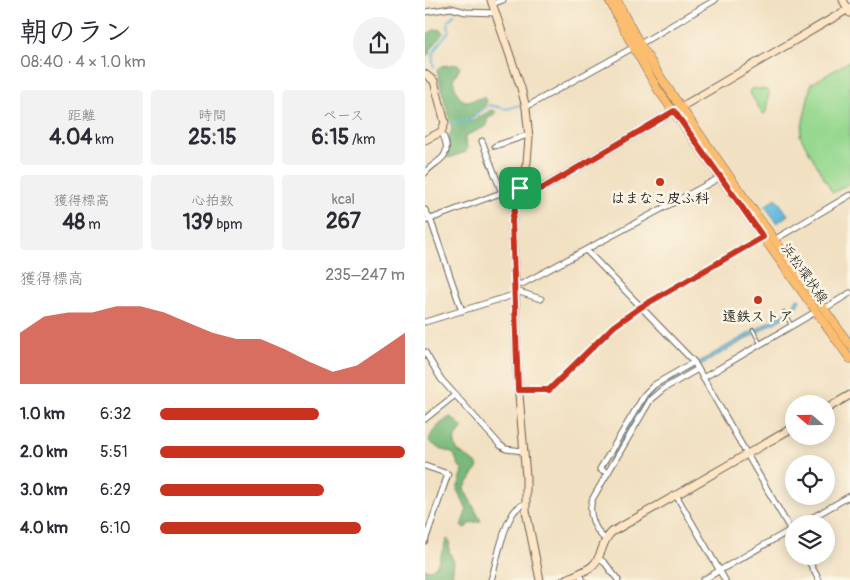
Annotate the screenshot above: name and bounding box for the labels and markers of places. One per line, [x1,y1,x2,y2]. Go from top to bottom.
pin [499,167,541,209]
marker: はまなこ皮ふ科 [654,176,666,188]
place label: はまなこ皮ふ科 [611,190,710,207]
marker: 遠鉄ストア [752,294,764,306]
place label: 遠鉄ストア [722,308,794,325]

